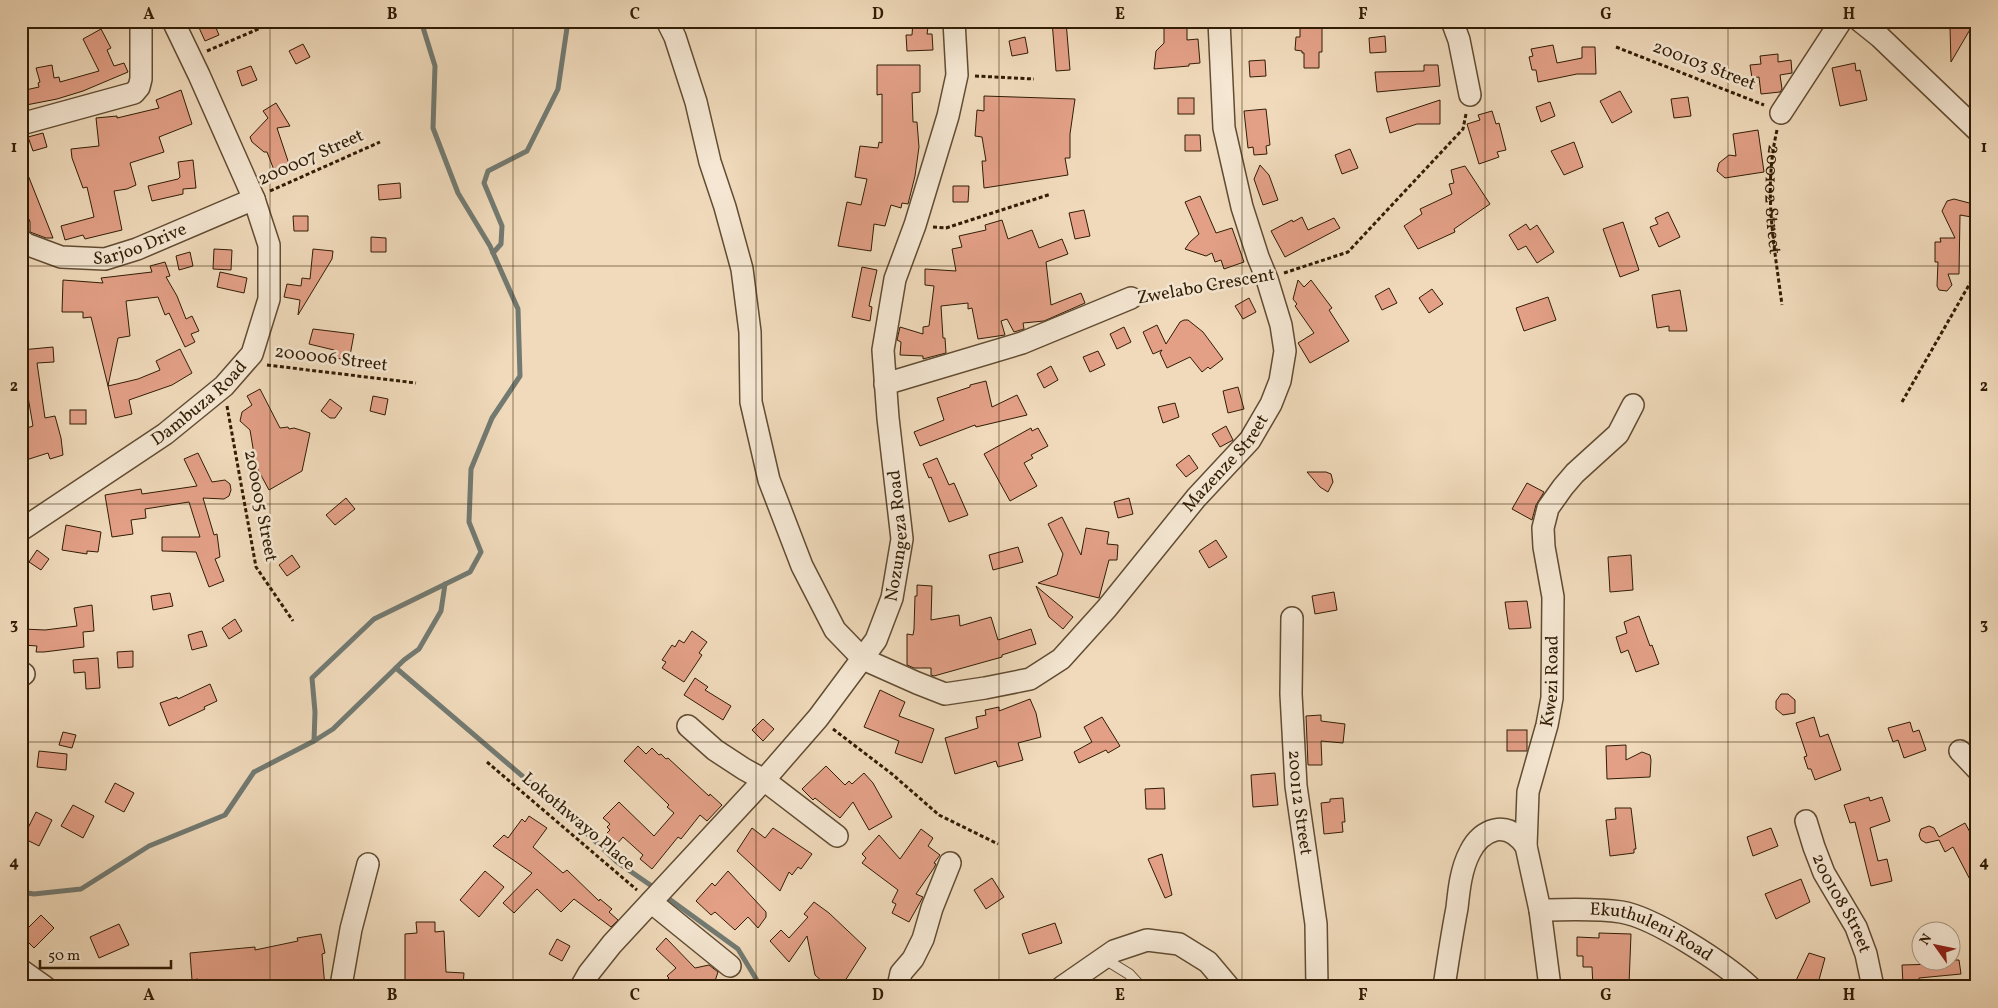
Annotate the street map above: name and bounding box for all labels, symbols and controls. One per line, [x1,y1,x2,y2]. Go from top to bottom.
text: A [143,4,155,26]
text: B [387,4,398,26]
text: C [630,4,640,26]
text: D [872,4,884,26]
text: E [1115,4,1125,26]
text: F [1358,4,1368,26]
text: G [1600,4,1612,26]
text: H [1843,4,1855,26]
street label: 200103 Street [1649,35,1759,97]
street label: 200007 Street [254,124,368,192]
text: 1 [11,137,17,159]
text: 1 [1981,137,1987,159]
street label: 200102 Street [1758,143,1787,256]
street label: Sarjoo Drive [93,217,191,272]
street label: Zwelabo Crescent [1135,263,1277,311]
street label: 200006 Street [273,340,389,378]
street label: Dambuza Road [146,355,253,452]
text: 2 [10,376,18,398]
text: 2 [1980,376,1988,398]
street label: Mazenze Street [1177,410,1275,518]
street label: 200005 Street [237,448,283,564]
street label: Nozungeza Road [879,469,915,604]
text: 3 [10,614,18,636]
text: 3 [1980,614,1988,636]
street label: Kwezi Road [1534,635,1565,729]
street label: 200112 Street [1282,749,1318,857]
street label: Lokothwayo Place [516,767,640,877]
street label: 200108 Street [1805,850,1877,957]
text: 4 [9,852,19,874]
text: 4 [1979,852,1989,874]
street label: Ekuthuleni Road [1589,897,1718,968]
north arrow [1910,920,1960,970]
text: N [1916,930,1937,949]
scale bar [40,938,171,970]
text: 50 m [48,946,80,967]
text: A [143,985,155,1007]
text: B [387,985,398,1007]
text: C [630,985,640,1007]
text: D [872,985,884,1007]
text: E [1115,985,1125,1007]
text: F [1358,985,1368,1007]
text: G [1600,985,1612,1007]
text: H [1843,985,1855,1007]

